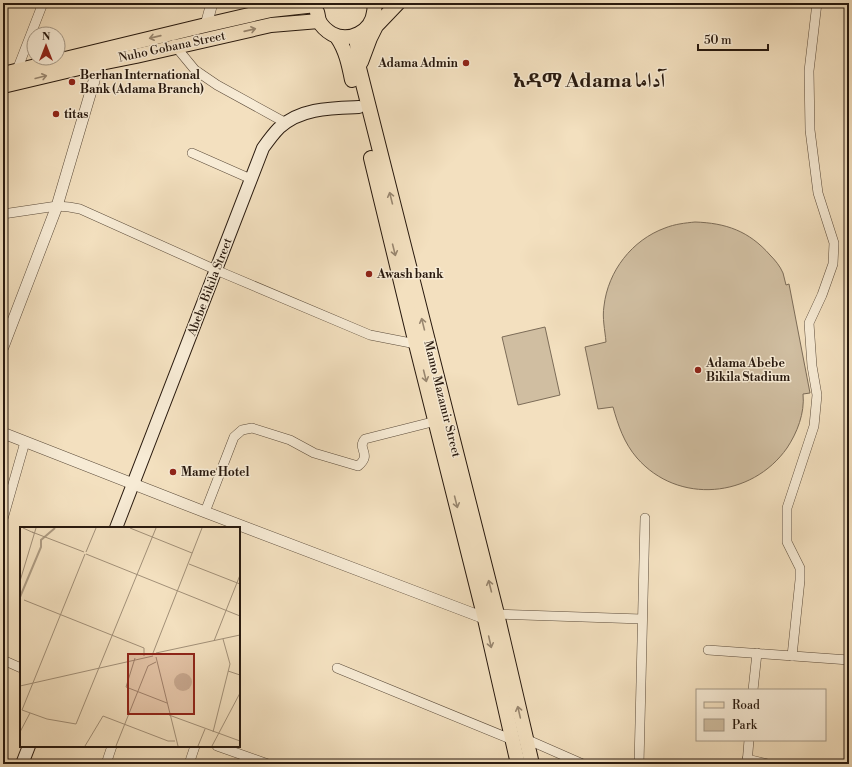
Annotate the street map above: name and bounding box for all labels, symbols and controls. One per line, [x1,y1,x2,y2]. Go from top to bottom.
north arrow [26,26,66,66]
one-way arrow [243,26,256,33]
scale bar [698,26,768,52]
street label: Nuho Gobana Street [117,28,227,66]
text: N [42,30,51,44]
text: 50 m [704,33,732,48]
one-way arrow [149,34,162,42]
place label: Adama Admin [377,56,459,71]
marker: Adama Admin [461,58,471,68]
place label: Berhan International Bank (Adama Branch) [80,68,204,97]
district label: አዳማ Adama آداما [513,68,668,94]
one-way arrow [34,72,47,80]
marker: Berhan International Bank (Adama Branch) [67,77,77,87]
place label: titas [64,107,88,122]
marker: titas [51,109,61,119]
one-way arrow [387,192,395,205]
street label: Abebe Bikila Street [184,235,236,339]
one-way arrow [390,243,398,256]
place label: Awash bank [376,267,444,282]
marker: Awash bank [364,269,374,279]
one-way arrow [419,318,427,331]
street label: Mamo Mazamir Street [420,339,464,460]
place label: Adama Abebe Bikila Stadium [705,356,790,385]
marker: Adama Abebe Bikila Stadium [693,365,703,375]
one-way arrow [421,370,429,383]
place label: Mame Hotel [181,465,249,480]
marker: Mame Hotel [168,467,178,477]
one-way arrow [453,496,460,509]
inset map [20,527,240,747]
one-way arrow [485,580,493,593]
one-way arrow [487,635,495,648]
legend [696,689,826,741]
text: Road [732,698,760,713]
one-way arrow [515,706,523,719]
text: Park [732,718,758,733]

